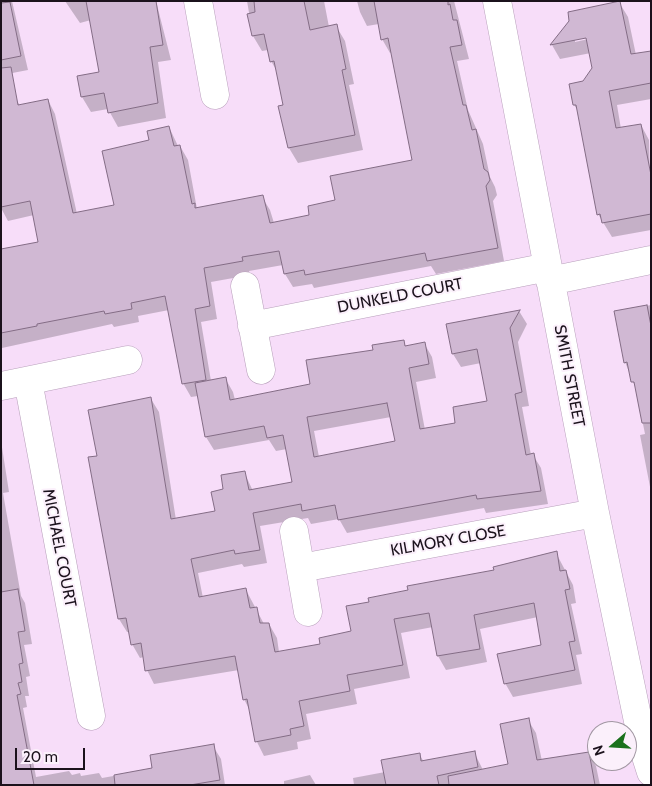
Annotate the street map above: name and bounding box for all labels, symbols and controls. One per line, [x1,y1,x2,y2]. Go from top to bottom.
street label: DUNKELD COURT [336,274,464,318]
street label: SMITH STREET [550,323,588,429]
street label: MICHAEL COURT [38,487,80,609]
street label: KILMORY CLOSE [389,521,507,561]
north arrow [587,721,637,771]
scale bar [18,738,88,770]
text: N [589,743,609,758]
text: 20 m [23,748,58,766]

